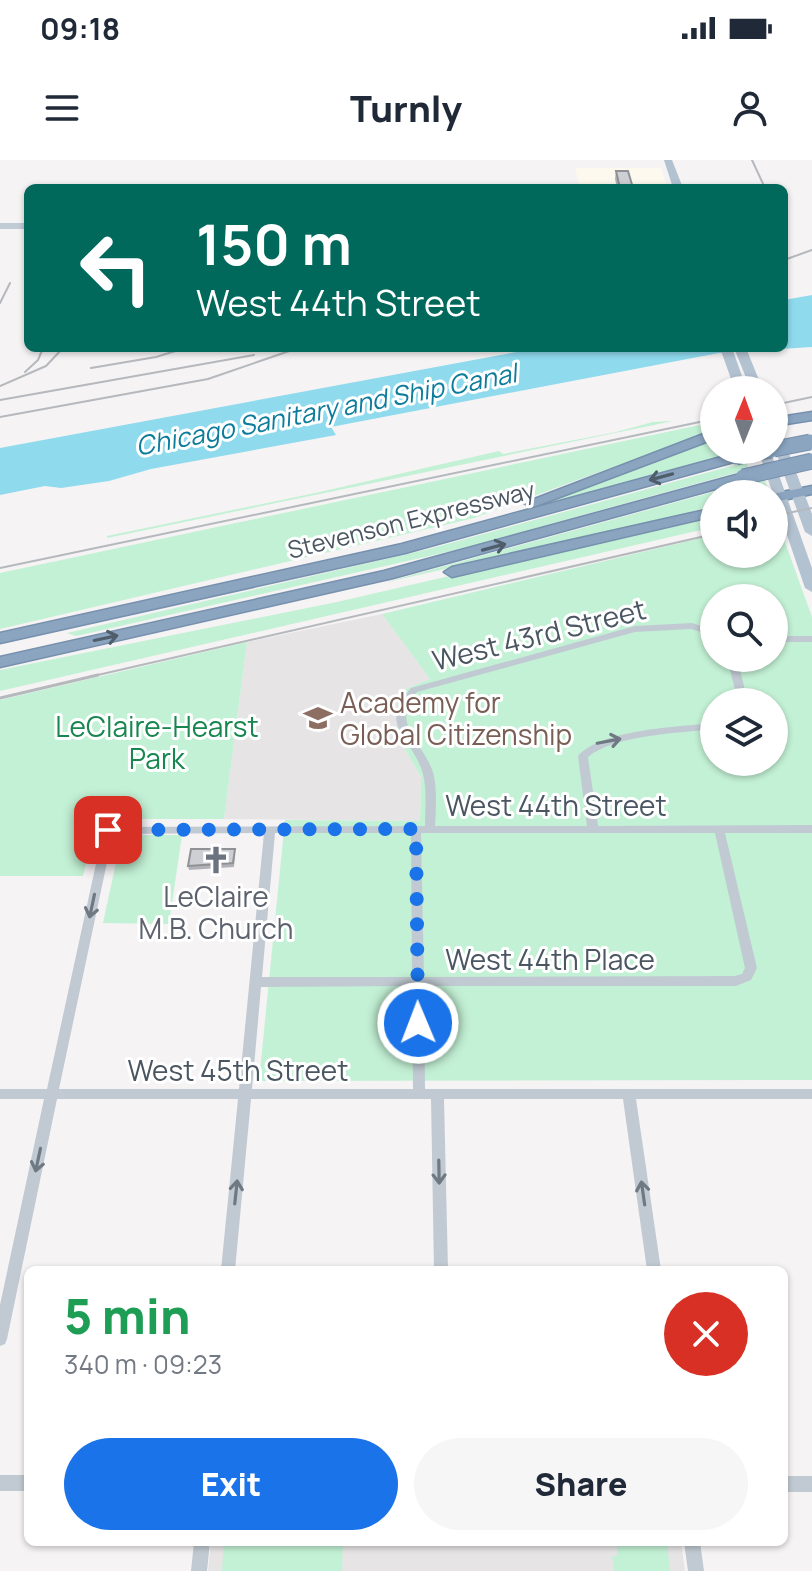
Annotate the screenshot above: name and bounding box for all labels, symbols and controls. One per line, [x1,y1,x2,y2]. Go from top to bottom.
text: 09:18 [40,8,120,49]
text: Turnly [350,84,462,133]
icon: menu [40,86,84,130]
icon: person [728,86,772,130]
text: 150 m [196,205,352,282]
icon: left [64,216,168,320]
text: West 44th Street [196,278,481,327]
water label: Chicago Sanitary and Ship Canal [132,354,522,464]
north arrow [700,376,788,464]
map controls [700,376,788,776]
one-way arrow [648,471,674,486]
street label: Stevenson Expressway [284,472,538,566]
button: sound [700,480,788,568]
one-way arrow [480,539,506,554]
button: search [700,584,788,672]
street label: West 43rd Street [428,589,650,679]
one-way arrow [92,630,118,645]
place label: Academy for Global Citizenship [340,683,572,753]
button: layers [700,688,788,776]
school or university icon: Academy for Global Citizenship [303,703,333,733]
park label: LeClaire-Hearst Park [55,707,259,777]
one-way arrow [596,733,622,748]
street label: West 44th Street [445,786,667,824]
pin [74,796,142,864]
icon: arrive [86,808,130,852]
church icon: LeClaire M.B. Church [201,845,231,875]
place label: LeClaire M.B. Church [139,877,293,947]
one-way arrow [84,893,99,918]
street label: West 44th Place [445,940,655,978]
position arrow [376,981,460,1065]
street label: West 45th Street [128,1051,348,1089]
one-way arrow [30,1147,45,1173]
one-way arrow [431,1158,447,1185]
one-way arrow [228,1179,243,1206]
one-way arrow [635,1181,650,1206]
text: 5 min [64,1283,191,1348]
button: close [664,1292,748,1376]
text: 340 m · 09:23 [64,1346,222,1382]
button: Exit [64,1438,398,1530]
button: Share [414,1438,748,1530]

